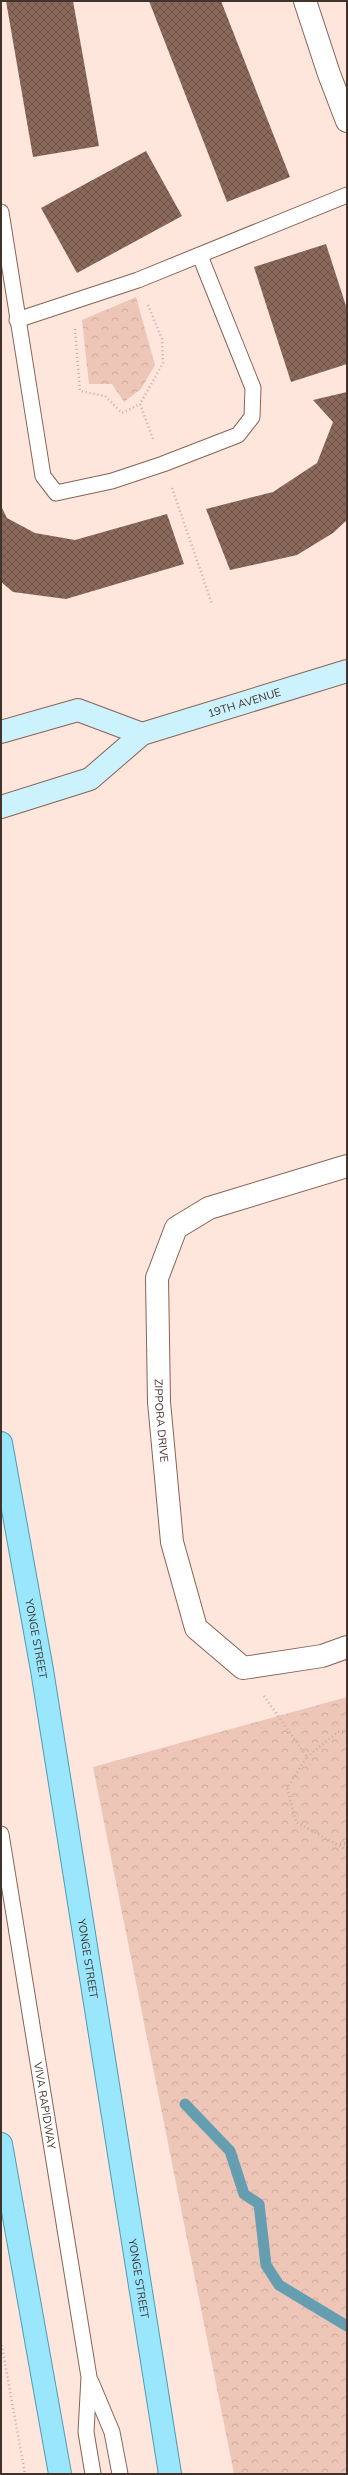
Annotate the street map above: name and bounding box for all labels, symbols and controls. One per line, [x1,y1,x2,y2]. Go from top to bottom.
street label: 19TH AVENUE [206,685,282,720]
street label: ZIPPORA DRIVE [152,1379,172,1463]
street label: YONGE STREET [22,1597,50,1680]
street label: YONGE STREET [75,1917,101,2000]
street label: VIVA RAPIDWAY [31,2061,59,2150]
street label: YONGE STREET [125,2237,152,2320]

